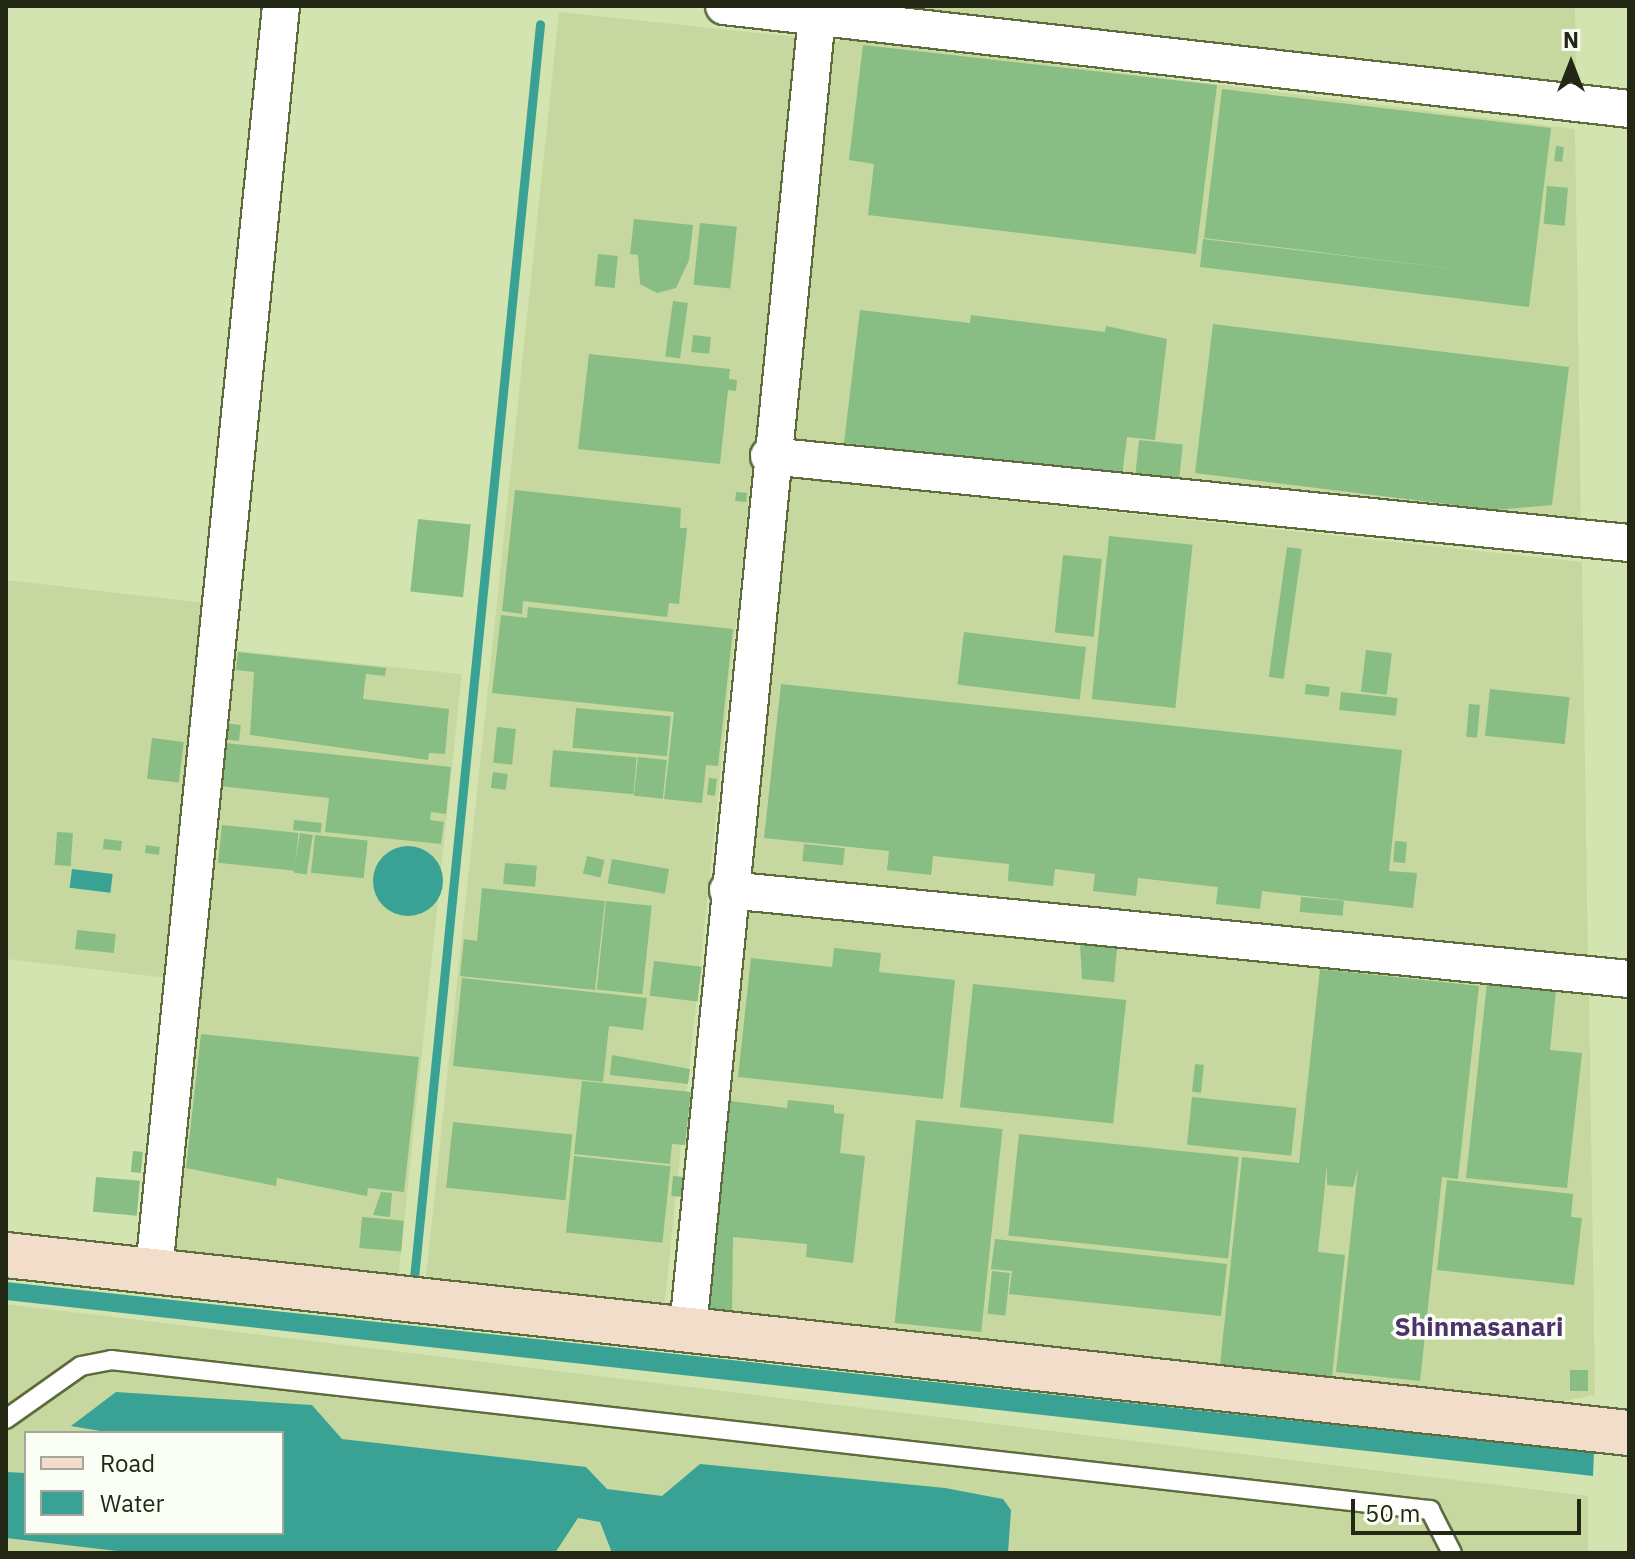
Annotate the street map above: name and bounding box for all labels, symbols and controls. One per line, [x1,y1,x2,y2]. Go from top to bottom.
north arrow [1531,24,1611,104]
text: N [1563,25,1579,54]
district label: Shinmasanari [1395,1311,1563,1343]
legend [24,1431,284,1535]
text: Road [100,1447,155,1479]
scale bar [1355,1483,1585,1533]
text: Water [100,1487,164,1519]
text: 50 m [1365,1497,1420,1529]

